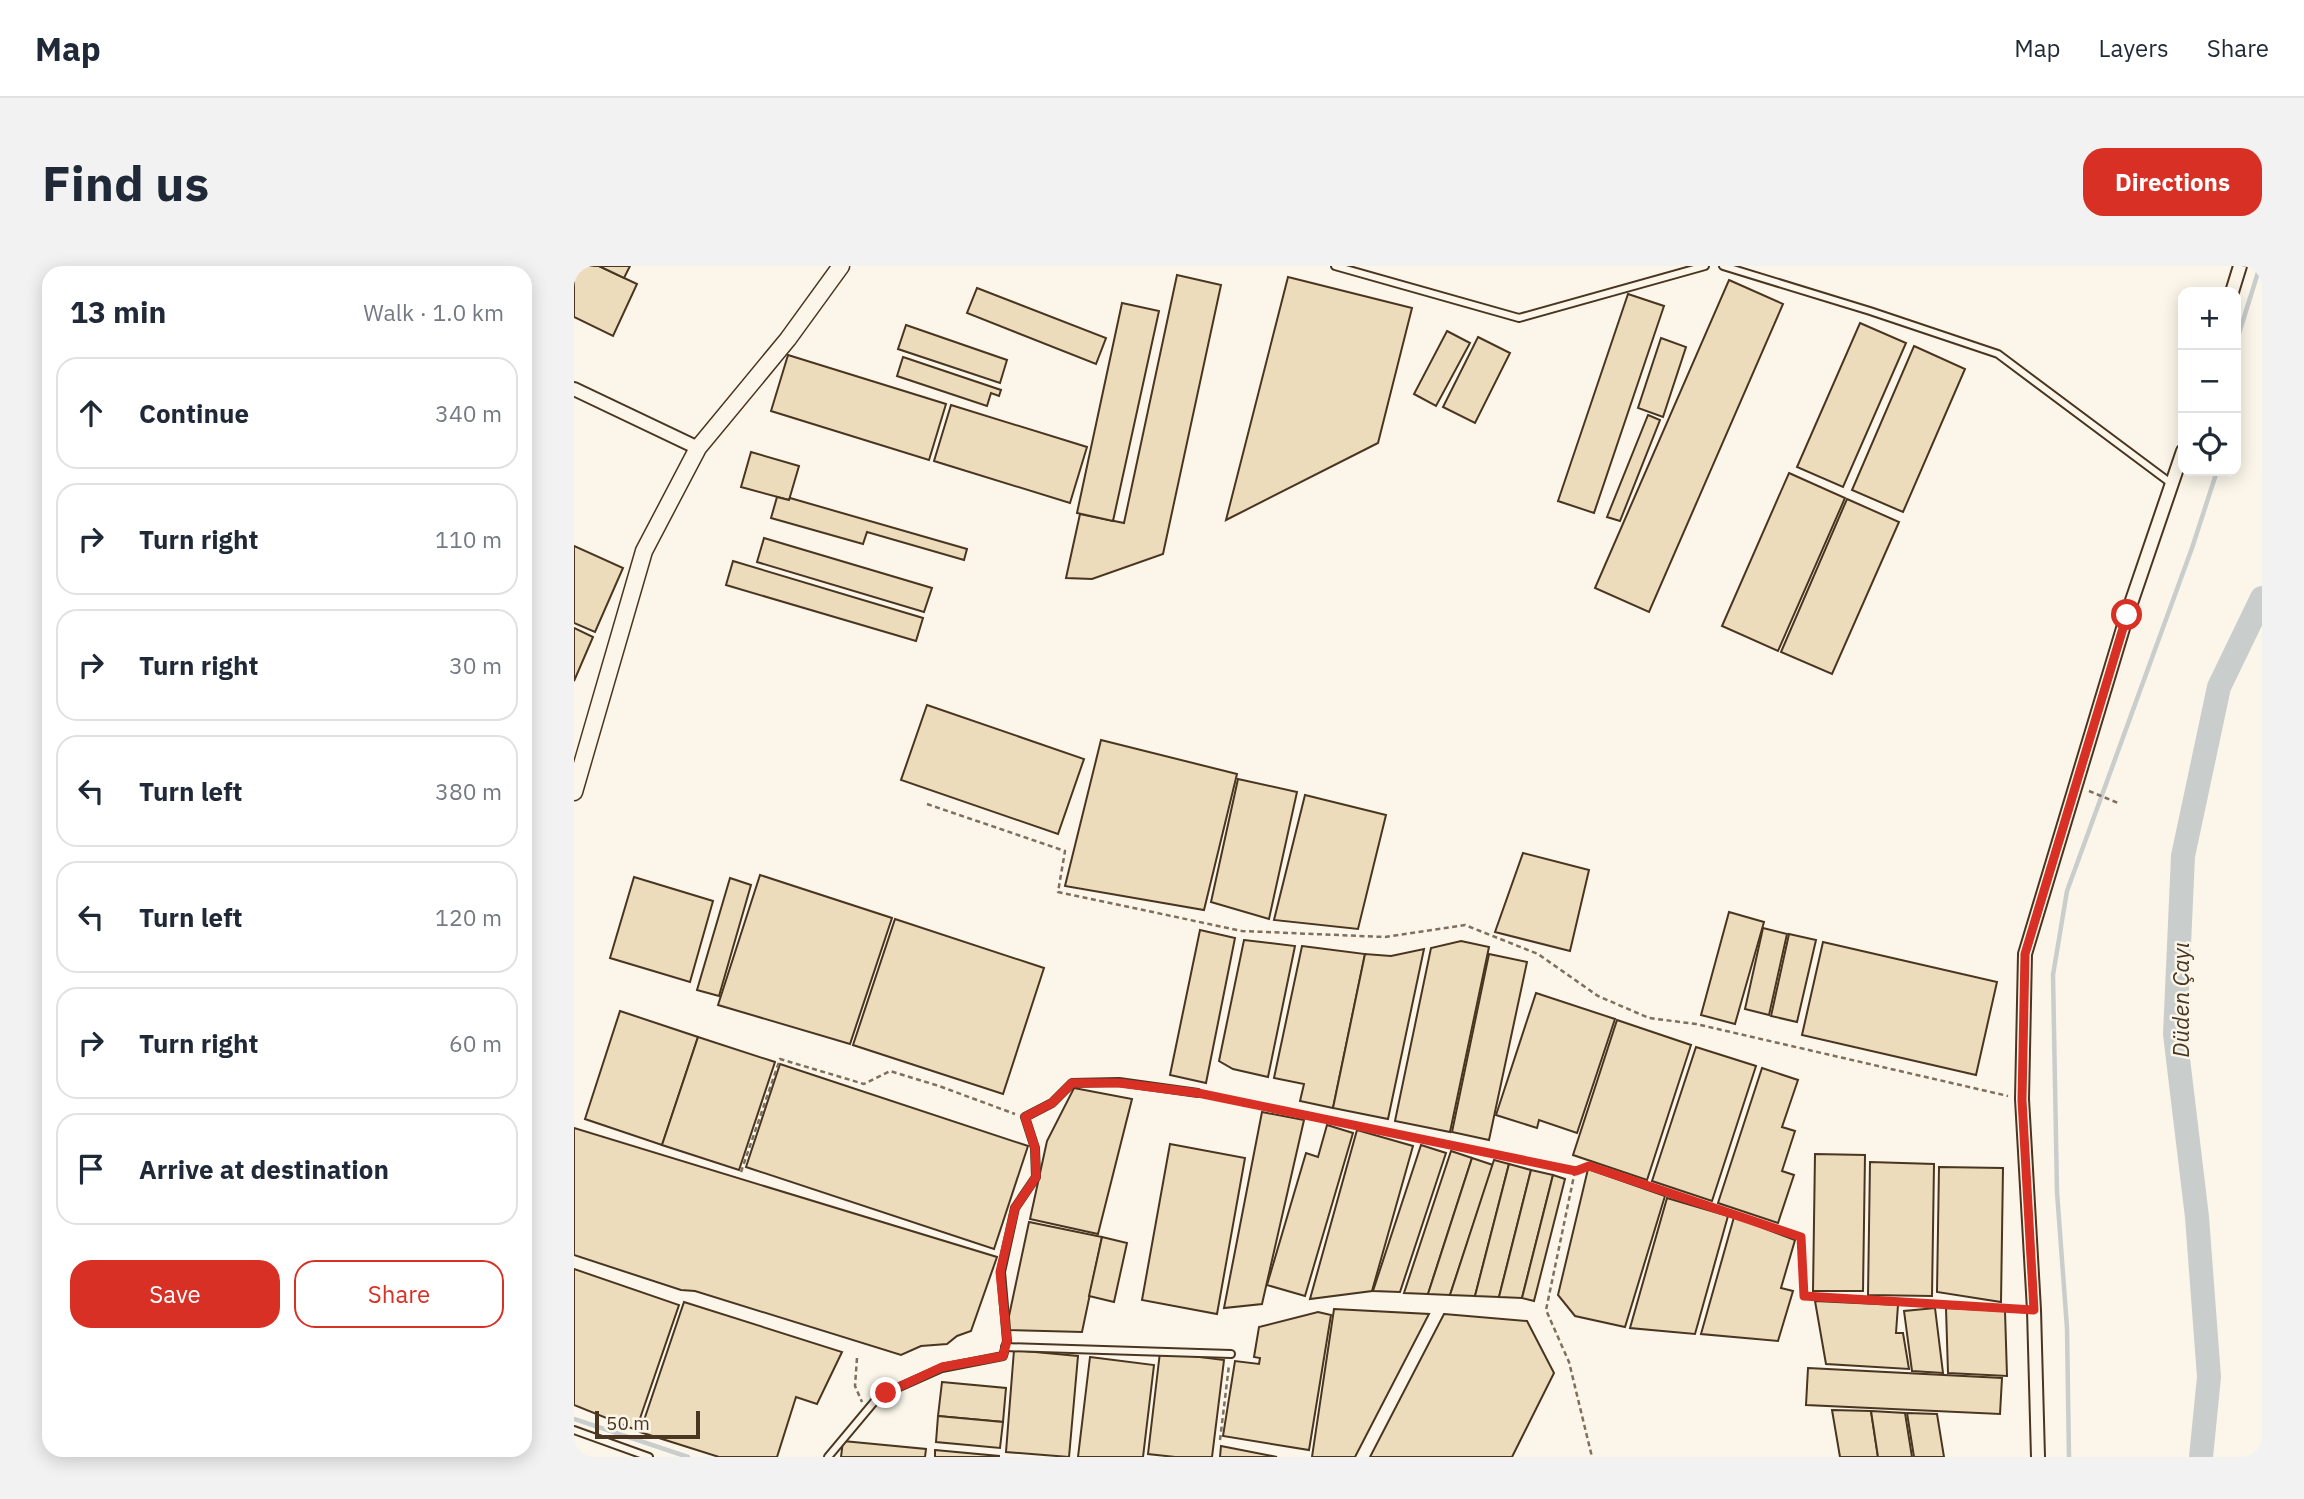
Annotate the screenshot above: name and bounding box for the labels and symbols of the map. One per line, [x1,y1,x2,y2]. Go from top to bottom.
route start [2111,599,2142,630]
water label: Düden Çayı [2165,942,2195,1058]
route end [870,1377,901,1408]
scale bar [595,1408,700,1440]

